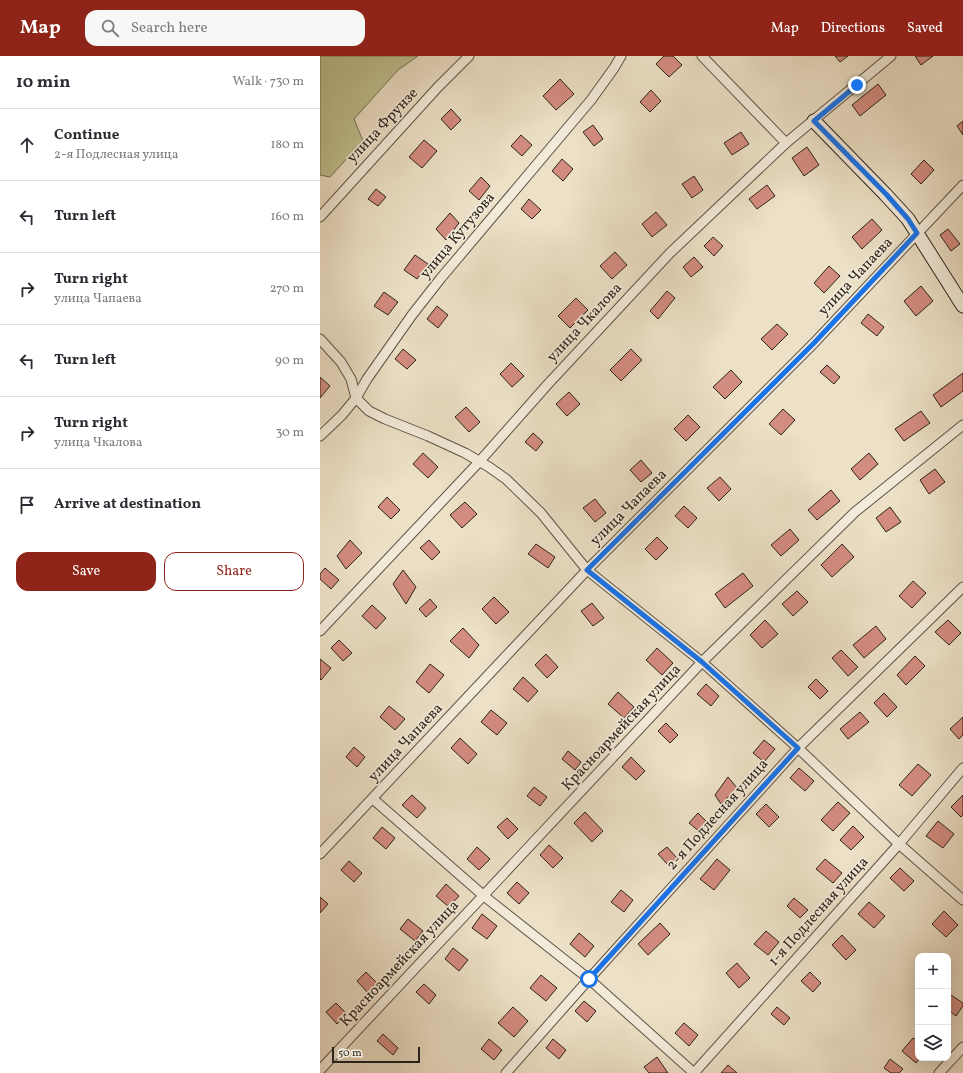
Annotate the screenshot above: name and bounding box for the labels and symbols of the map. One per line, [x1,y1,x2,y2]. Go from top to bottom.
route end [848,76,866,94]
street label: улица Фрунзе [343,84,423,168]
street label: улица Кутузова [415,188,501,284]
street label: улица Чапаева [814,233,898,321]
street label: улица Чкалова [543,279,627,367]
street label: улица Чапаева [586,465,672,551]
street label: Красноармейская улица [558,660,686,796]
street label: улица Чапаева [364,699,448,787]
street label: 2-я Подлесная улица [662,755,774,875]
street label: 1-я Подлесная улица [764,853,874,971]
street label: Красноармейская улица [336,896,464,1032]
route start [580,970,598,988]
scale bar [332,1045,420,1064]

